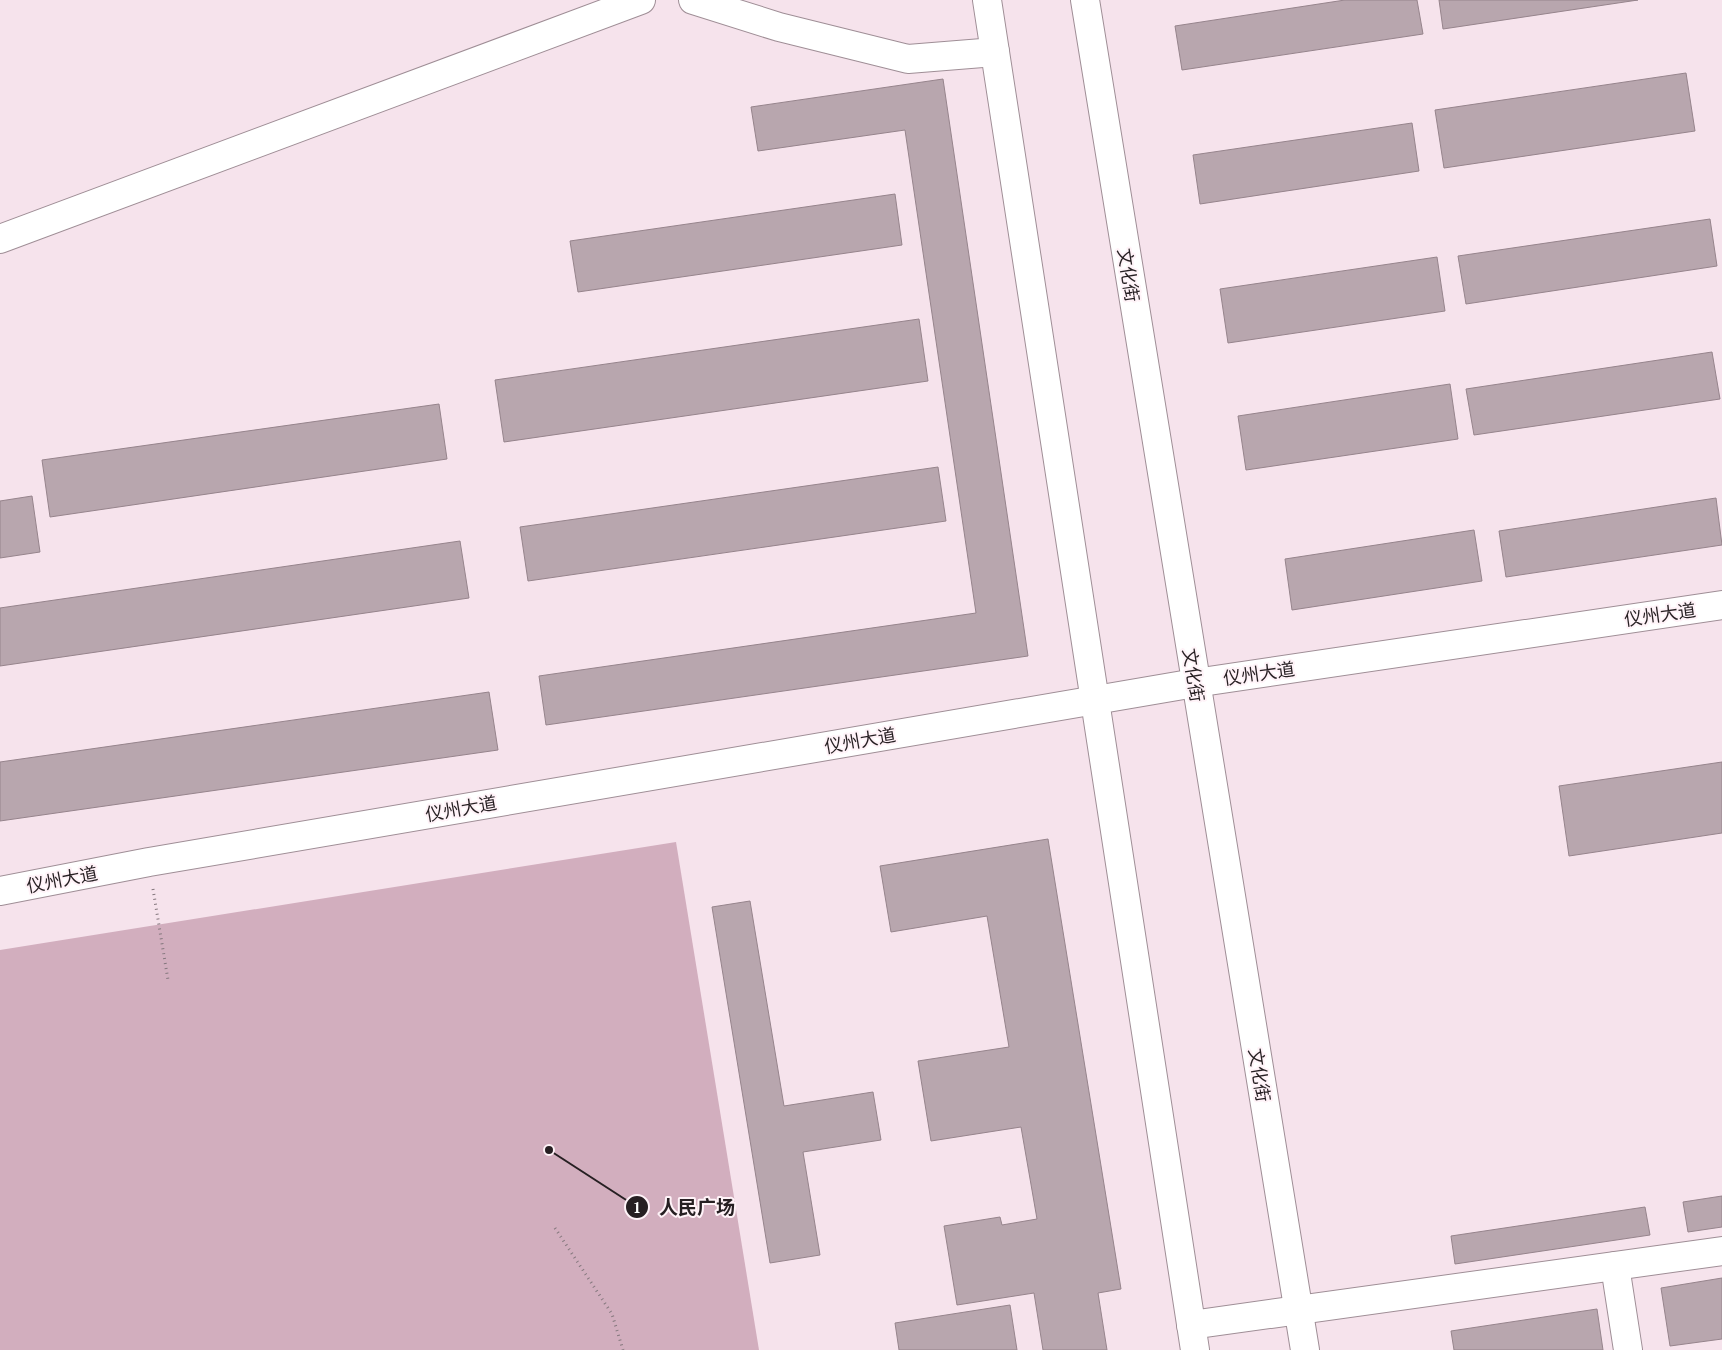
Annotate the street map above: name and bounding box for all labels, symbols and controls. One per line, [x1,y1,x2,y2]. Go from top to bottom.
street label: 文化街 [1113,246,1145,304]
street label: 仪州大道 [1623,597,1697,631]
street label: 文化街 [1178,646,1210,704]
street label: 仪州大道 [1222,656,1296,690]
street label: 仪州大道 [822,722,898,758]
street label: 仪州大道 [423,790,499,826]
street label: 仪州大道 [24,860,100,898]
street label: 文化街 [1244,1046,1276,1104]
callout: 人民广场 [624,1190,745,1224]
text: 人民广场 [659,1194,735,1219]
text: 1 [633,1197,641,1217]

